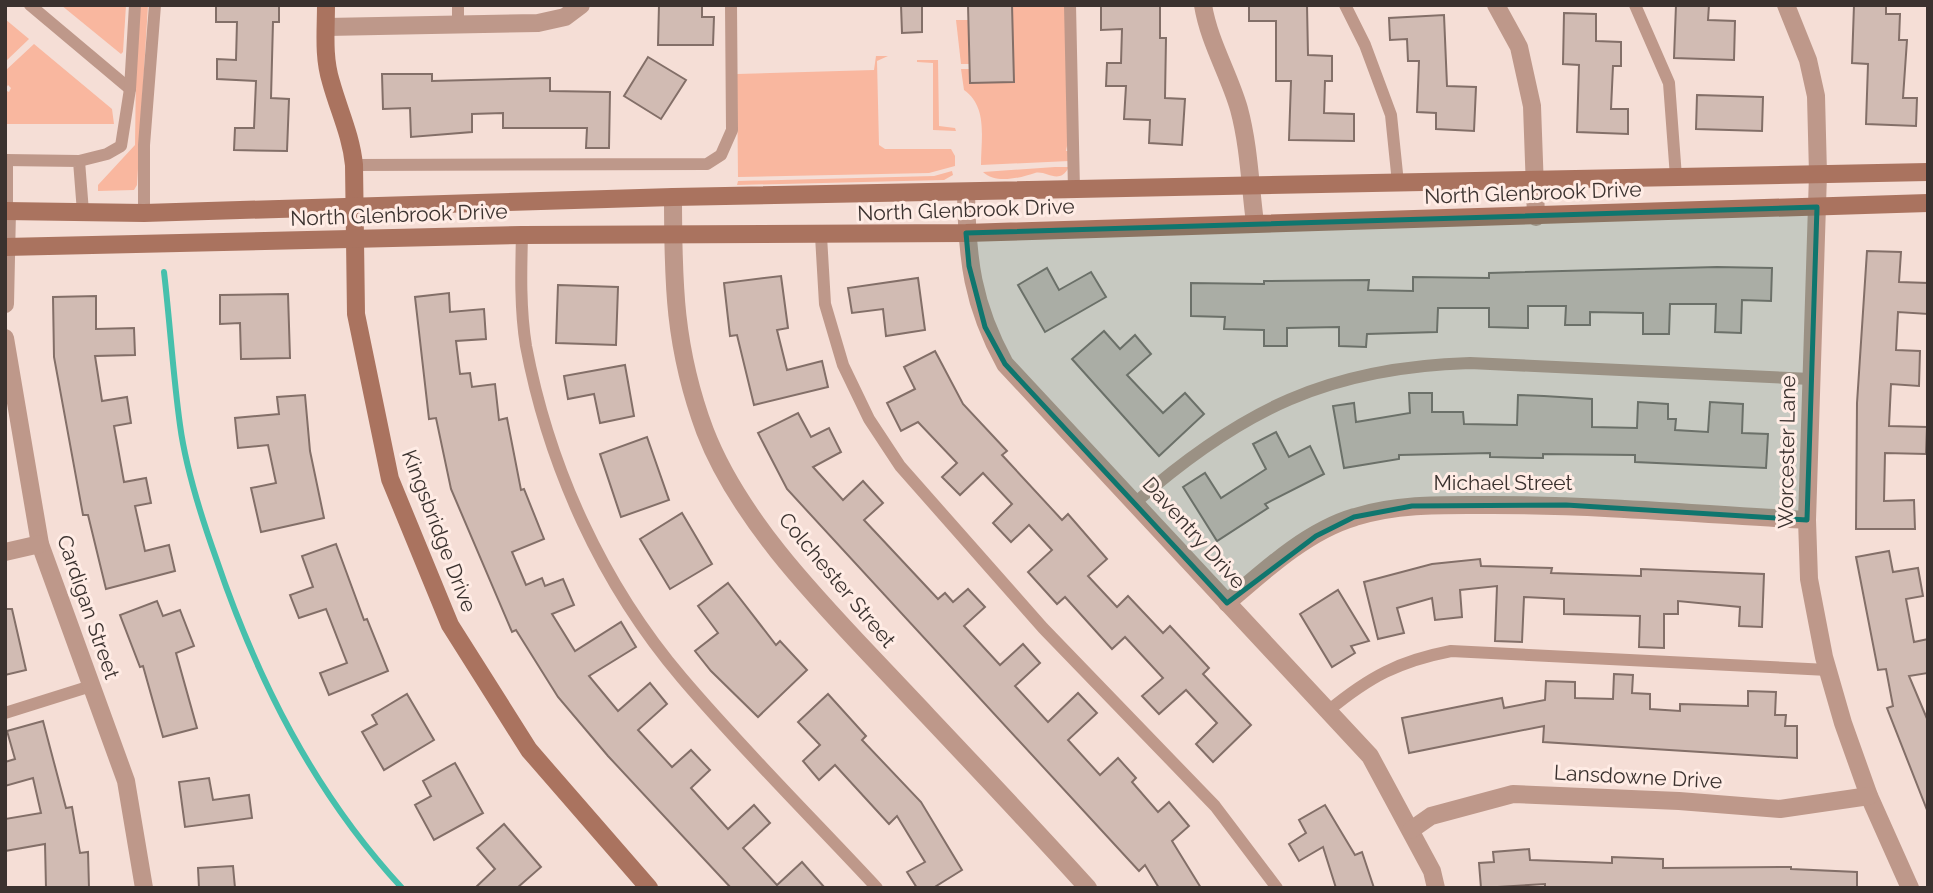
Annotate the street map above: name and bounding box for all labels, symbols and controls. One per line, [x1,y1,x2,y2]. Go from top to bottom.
street label: North Glenbrook Drive [1424,176,1642,209]
street label: North Glenbrook Drive [857,193,1075,226]
street label: North Glenbrook Drive [290,198,508,231]
street label: Worcester Lane [1773,375,1800,529]
street label: Kingsbridge Drive [397,446,482,616]
street label: Michael Street [1433,470,1573,495]
street label: Daventry Drive [1138,472,1251,594]
street label: Colchester Street [774,507,901,652]
street label: Cardigan Street [52,531,125,682]
street label: Lansdowne Drive [1553,760,1723,793]

